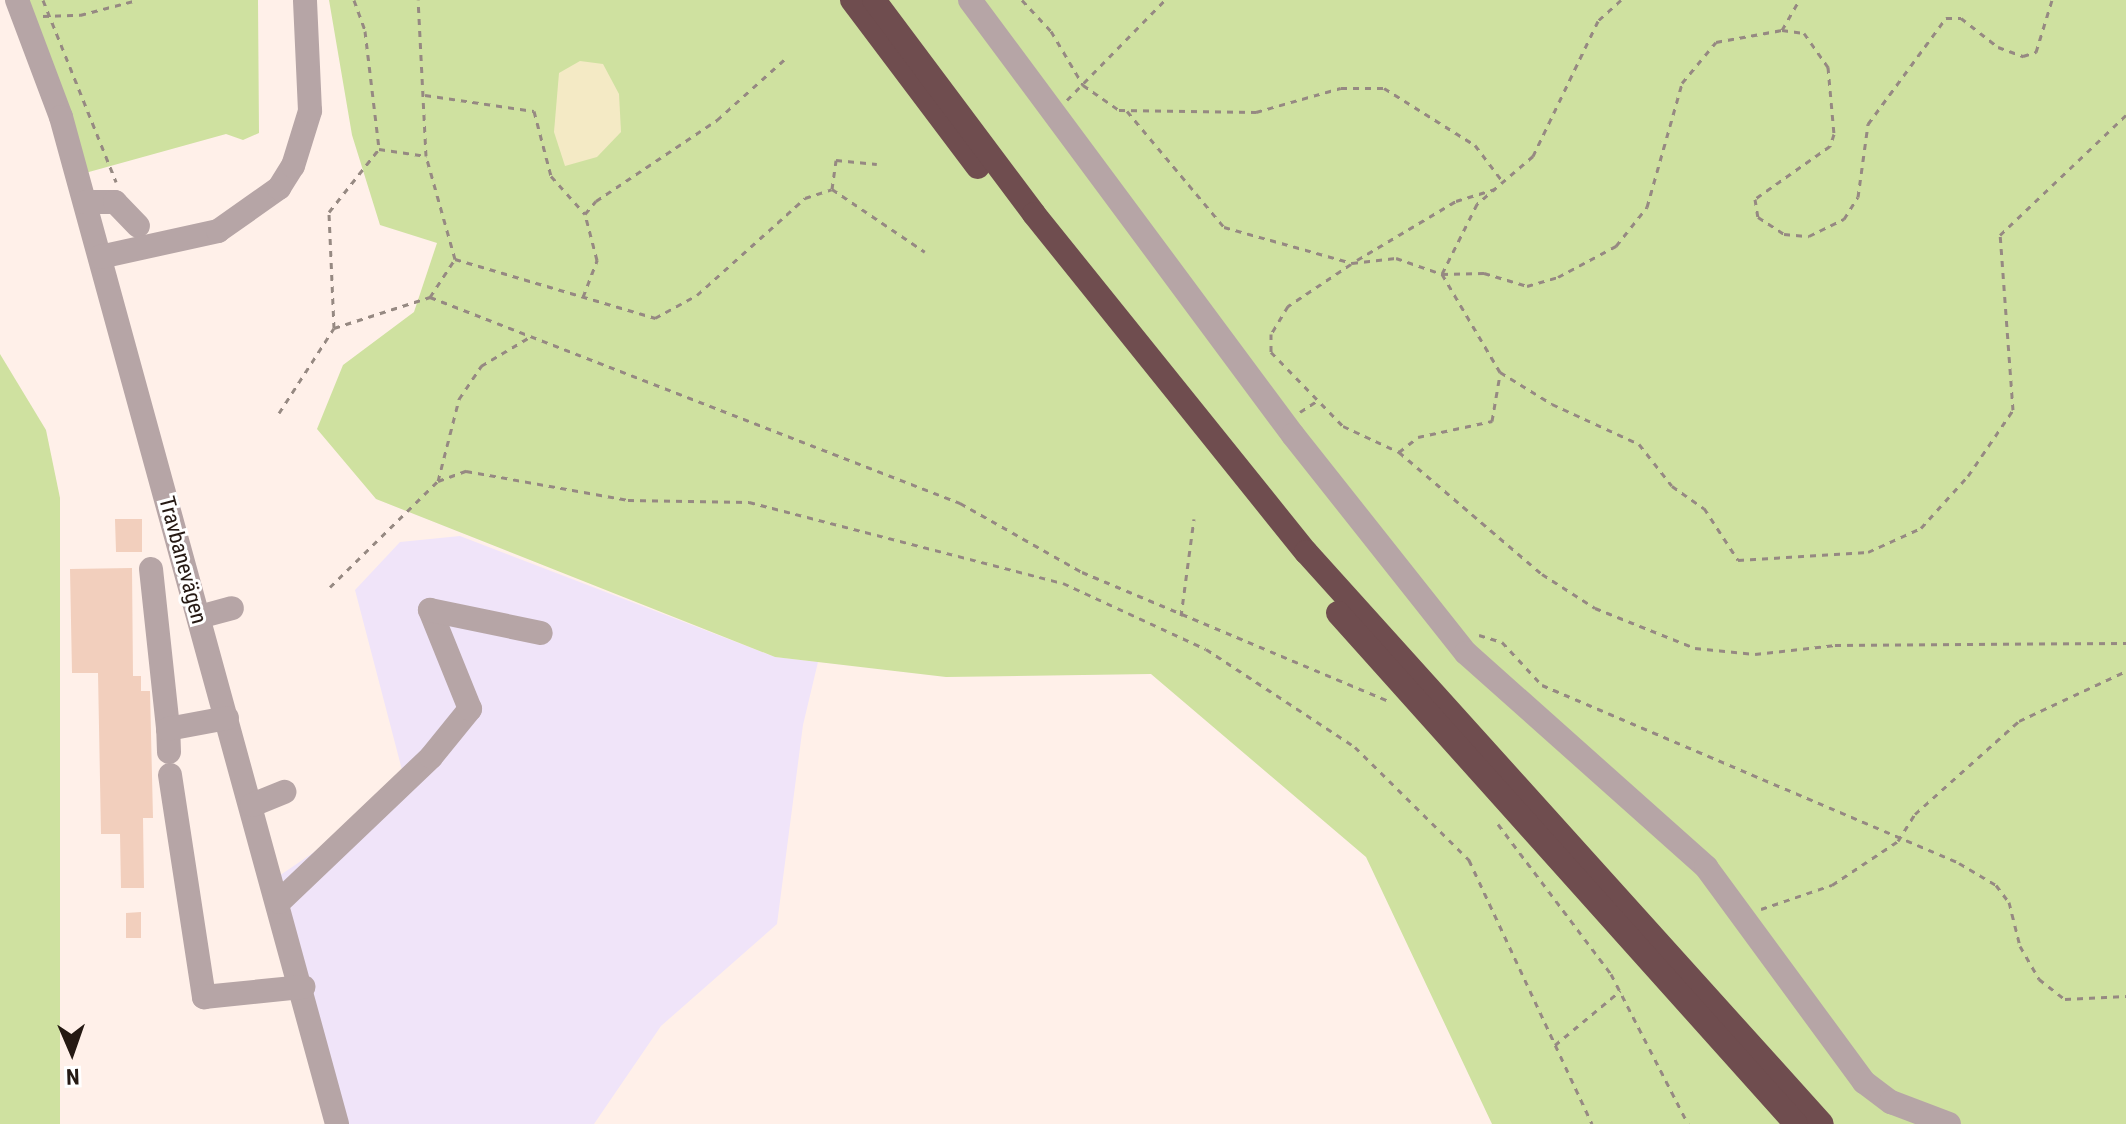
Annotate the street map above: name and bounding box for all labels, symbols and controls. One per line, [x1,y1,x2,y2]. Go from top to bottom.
street label: Travbanevägen [153,494,213,626]
north arrow [32,1012,112,1092]
text: N [66,1064,80,1089]

